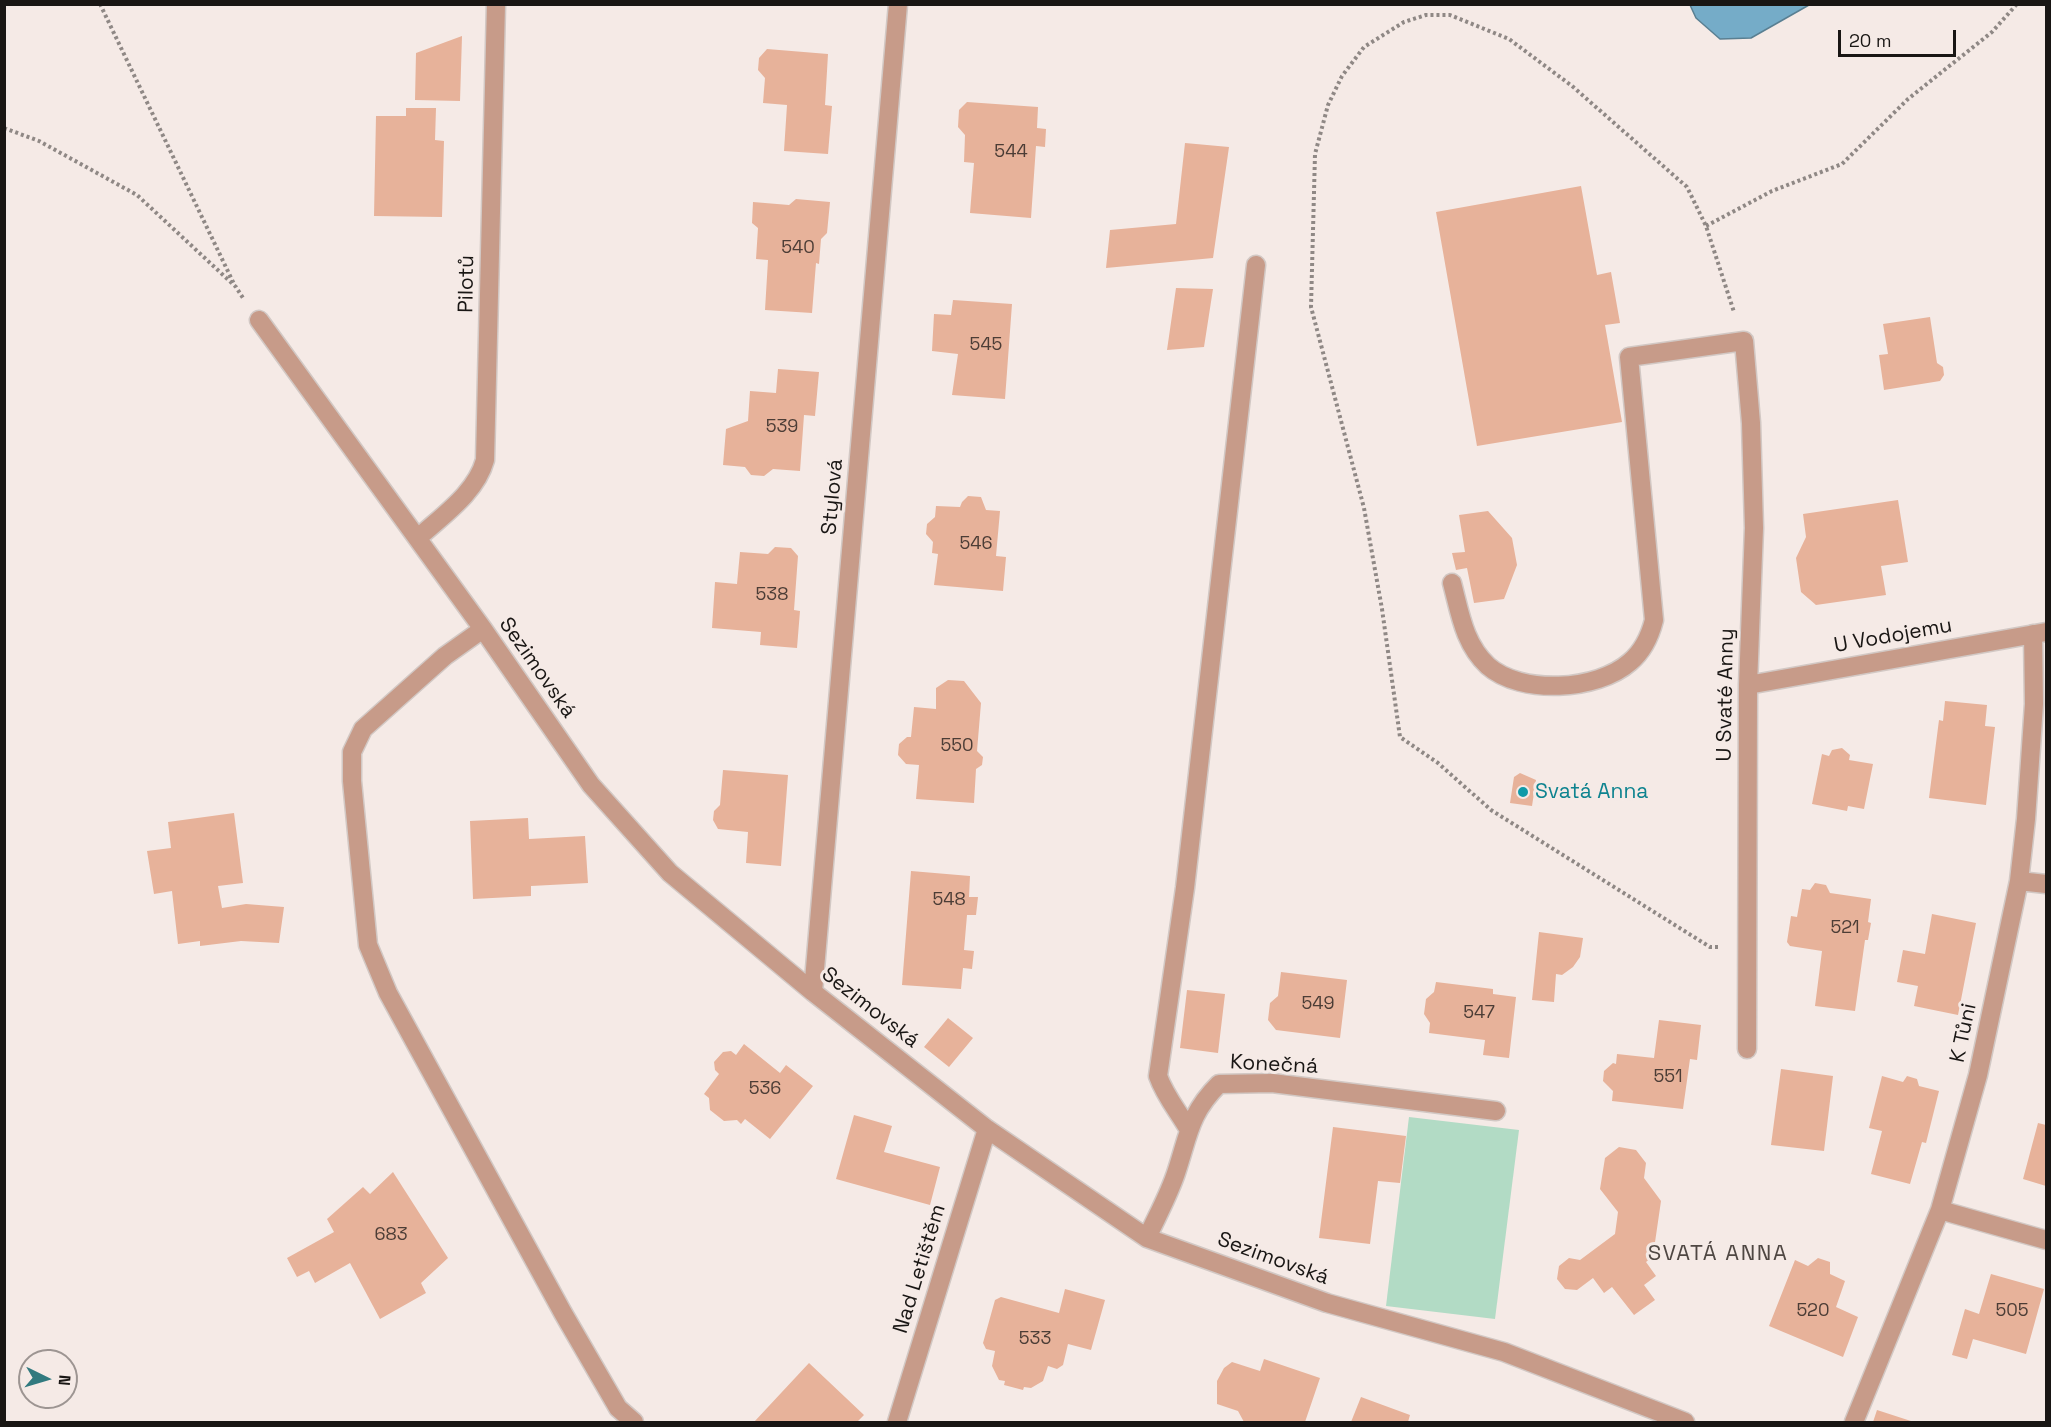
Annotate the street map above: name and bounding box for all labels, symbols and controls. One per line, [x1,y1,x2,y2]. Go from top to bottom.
scale bar [1841,18,1960,56]
text: 20 m [1849,29,1892,52]
house number: 544 [994,141,1028,163]
house number: 540 [781,237,815,259]
street label: Pilotů [454,255,480,313]
house number: 545 [970,334,1002,356]
house number: 539 [766,416,798,438]
street label: Stylová [817,458,849,536]
house number: 546 [959,533,993,555]
house number: 538 [756,584,788,606]
street label: Sezimovská [493,613,581,723]
street label: U Vodojemu [1832,613,1954,659]
street label: U Svaté Anny [1712,628,1740,762]
house number: 550 [940,735,974,757]
place label: Svatá Anna [1535,779,1648,805]
marker: Svatá Anna [1516,785,1530,799]
house number: 548 [932,889,966,911]
house number: 521 [1830,917,1860,939]
street label: Sezimovská [816,962,924,1054]
house number: 549 [1301,993,1335,1015]
street label: K Tůni [1945,1001,1983,1065]
house number: 547 [1463,1002,1495,1024]
street label: Konečná [1229,1050,1319,1080]
house number: 551 [1654,1066,1682,1088]
house number: 536 [749,1078,781,1100]
street label: Nad Letištěm [888,1201,952,1337]
house number: 683 [374,1224,408,1246]
street label: Sezimovská [1214,1227,1332,1291]
district label: SVATÁ ANNA [1648,1241,1788,1267]
house number: 520 [1796,1300,1830,1322]
house number: 505 [1995,1300,2029,1322]
house number: 533 [1019,1328,1051,1350]
north arrow [18,1349,78,1409]
text: N [54,1374,75,1387]

